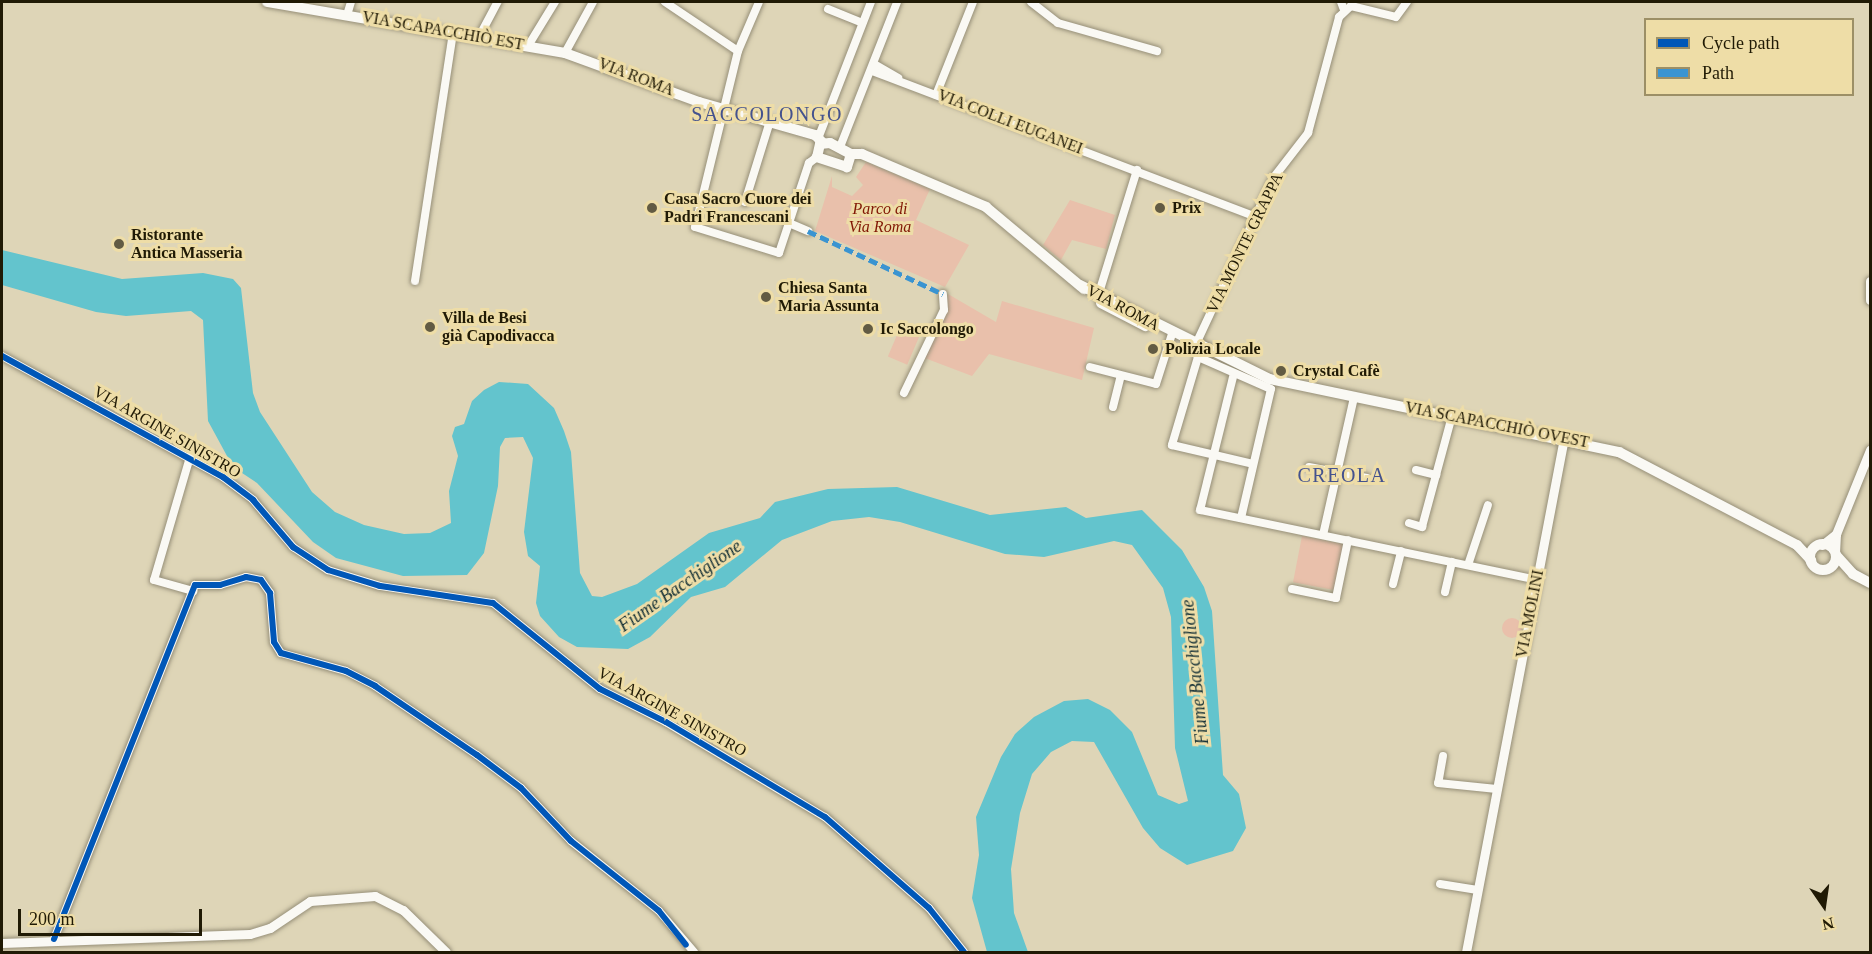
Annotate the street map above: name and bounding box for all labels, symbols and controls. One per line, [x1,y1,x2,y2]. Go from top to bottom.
street label: VIA SCAPACCHIÒ EST [360,7,526,55]
legend [1644,18,1854,96]
text: Cycle path [1702,33,1779,53]
street label: VIA ROMA [595,54,677,100]
text: Path [1702,63,1734,83]
street label: VIA COLLI EUGANEI [934,85,1086,159]
district label: SACCOLONGO [691,102,843,126]
street label: VIA MONTE GRAPPA [1202,169,1288,317]
place label: Casa Sacro Cuore dei Padri Francescani [664,189,811,227]
place label: Prix [1172,198,1201,218]
park label: Parco di Via Roma [849,199,911,237]
marker: Casa Sacro Cuore dei Padri Francescani [645,201,659,215]
marker: Prix [1153,201,1167,215]
place label: Ristorante Antica Masseria [131,225,243,263]
marker: Ristorante Antica Masseria [112,237,126,251]
place label: Chiesa Santa Maria Assunta [778,278,880,316]
street label: VIA ROMA [1083,281,1163,335]
marker: Chiesa Santa Maria Assunta [759,290,773,304]
place label: Villa de Besi già Capodivacca [442,308,554,346]
place label: Ic Saccolongo [880,319,974,339]
marker: Villa de Besi già Capodivacca [423,320,437,334]
marker: Ic Saccolongo [861,322,875,336]
place label: Polizia Locale [1165,339,1261,359]
marker: Polizia Locale [1146,342,1160,356]
place label: Crystal Cafè [1293,361,1380,381]
marker: Crystal Cafè [1274,364,1288,378]
street label: VIA ARGINE SINISTRO [89,381,245,483]
street label: VIA SCAPACCHIÒ OVEST [1403,398,1591,452]
district label: CREOLA [1298,463,1386,487]
water label: Fiume Bacchiglione [614,535,746,637]
street label: VIA MOLINI [1512,568,1548,660]
water label: Fiume Bacchiglione [1177,599,1213,745]
street label: VIA ARGINE SINISTRO [593,663,751,761]
north arrow [1794,876,1854,936]
scale bar [21,897,206,935]
text: 200 m [29,909,75,929]
text: N [1821,914,1836,934]

